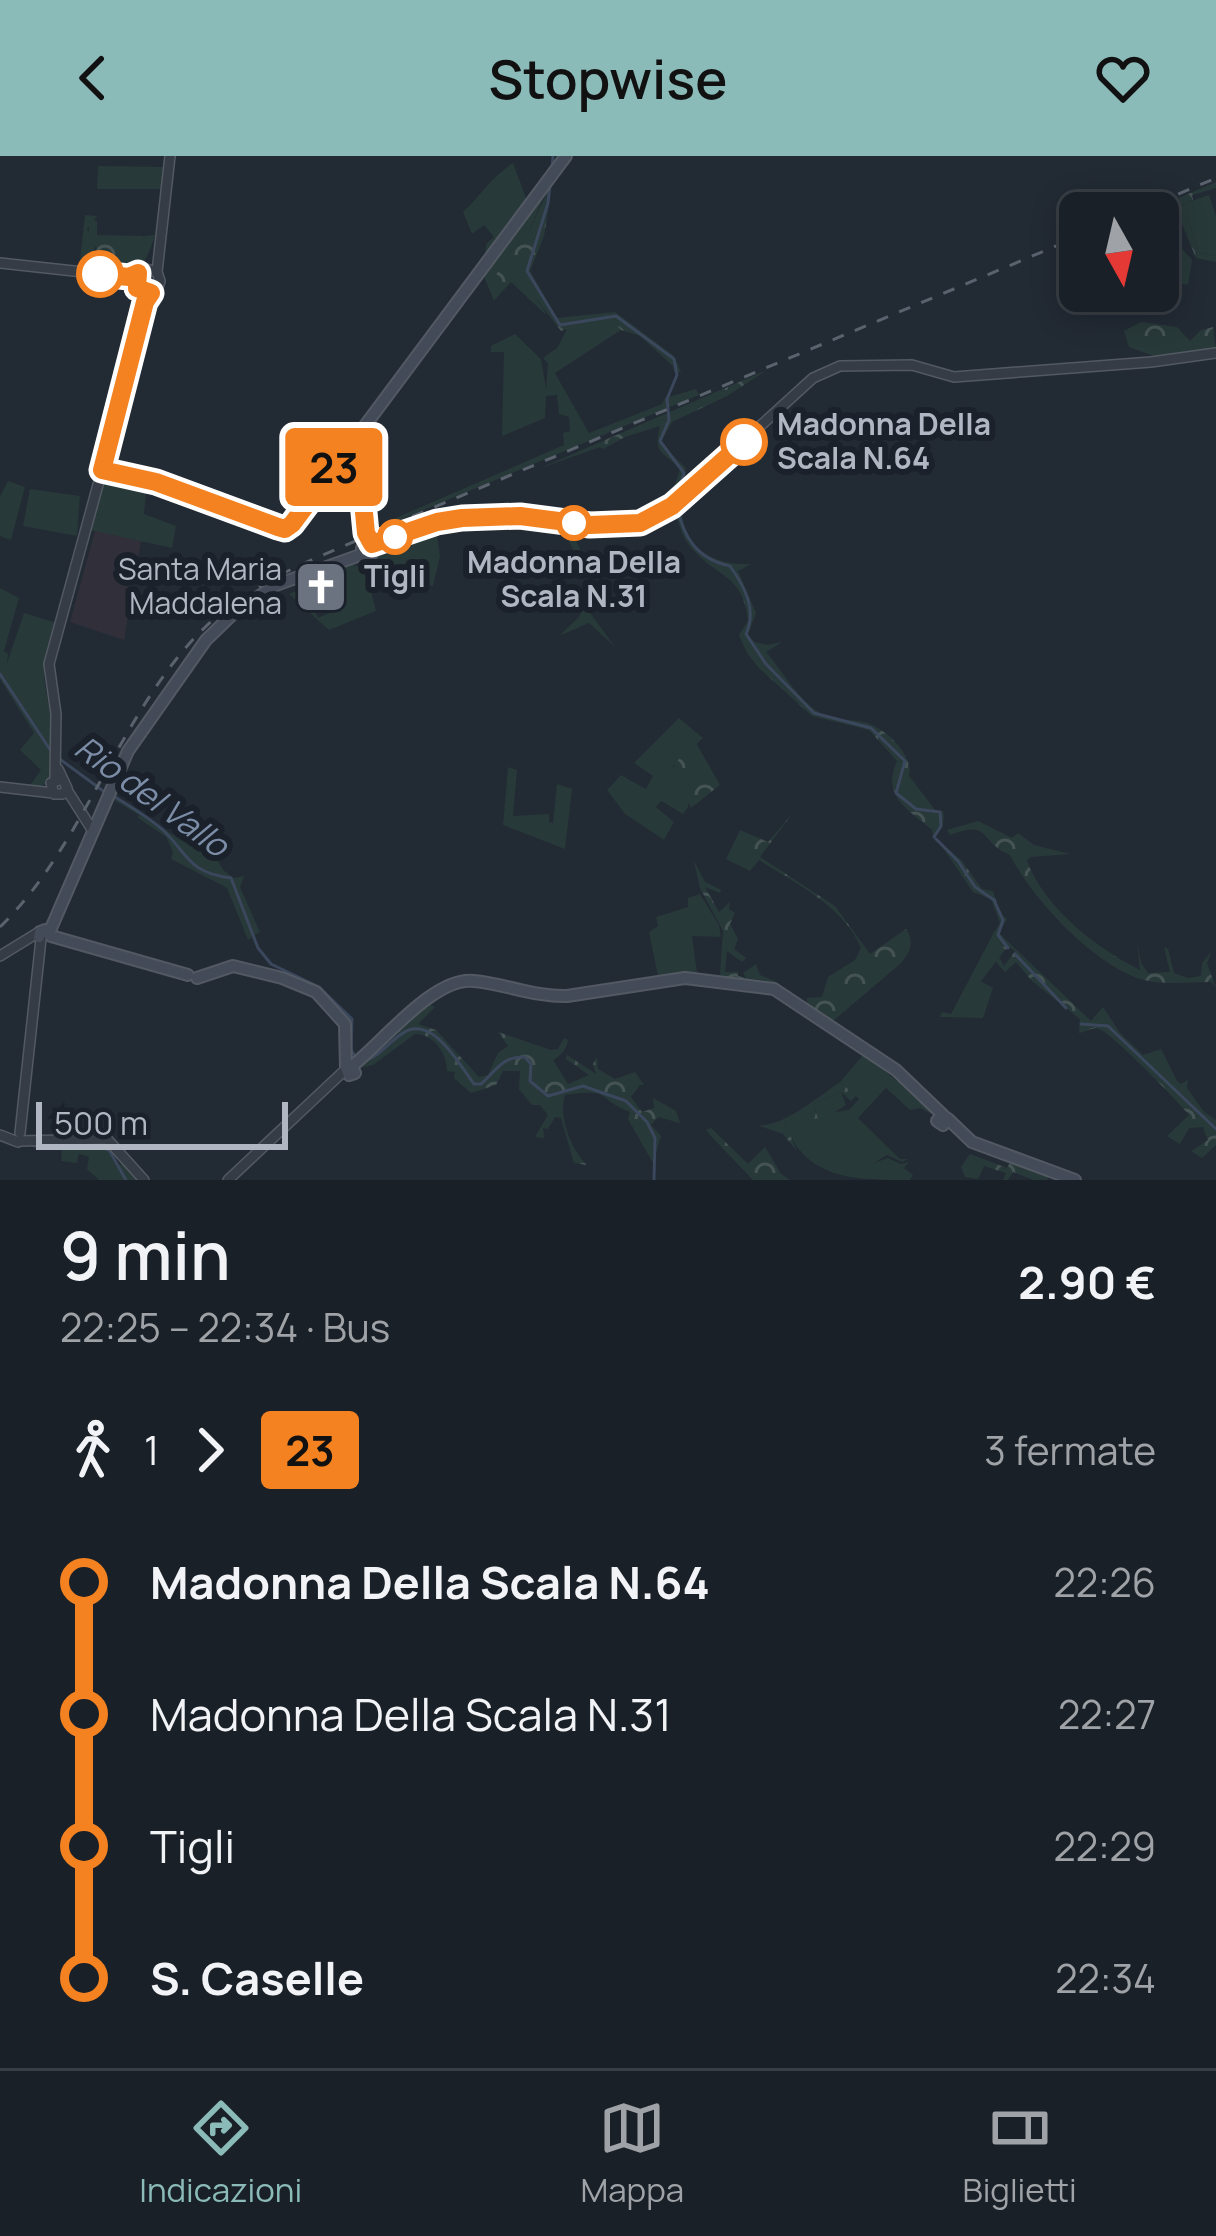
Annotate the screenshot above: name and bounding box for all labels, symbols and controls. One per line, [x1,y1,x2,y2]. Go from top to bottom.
text: Stopwise [488,41,728,115]
icon: back [60,45,126,111]
icon: heart [1090,45,1156,111]
north arrow [1059,192,1179,312]
map controls [1059,192,1179,312]
unlabelled marker [78,252,122,296]
place label: Madonna Della Scala N.64 [777,403,991,478]
marker: Madonna Della Scala N.64 [722,420,766,464]
line badge: 23 [280,428,388,506]
text: 23 [309,438,359,496]
marker: Madonna Della Scala N.31 [558,507,590,539]
marker: Tigli [379,521,411,553]
place label: Madonna Della Scala N.31 [467,541,681,616]
place label: Santa Maria Maddalena [118,548,282,623]
place label: Tigli [364,555,426,596]
church icon: Santa Maria Maddalena [293,559,349,615]
water label: Rio del Vallo [66,725,240,868]
scale bar [36,1096,288,1149]
text: 500 m [54,1100,148,1145]
text: 9 min [60,1210,230,1300]
text: 2.90 € [1018,1251,1156,1313]
text: 22:25 – 22:34 · Bus [60,1300,390,1354]
icon: walk [60,1417,126,1483]
icon: forward [177,1417,243,1483]
text: 23 [285,1421,335,1479]
text: 1 [144,1423,159,1477]
text: 3 fermate [984,1423,1156,1477]
text: Madonna Della Scala N.64 [150,1551,710,1613]
text: 22:26 [1053,1555,1156,1609]
text: Madonna Della Scala N.31 [150,1683,672,1745]
text: 22:27 [1058,1687,1156,1741]
text: Tigli [150,1815,235,1877]
text: 22:29 [1053,1819,1156,1873]
text: S. Caselle [150,1947,364,2009]
text: 22:34 [1055,1951,1156,2005]
tab: Indicazioni [139,2095,302,2212]
tab: Mappa [581,2095,684,2212]
tab: Biglietti [962,2095,1077,2212]

